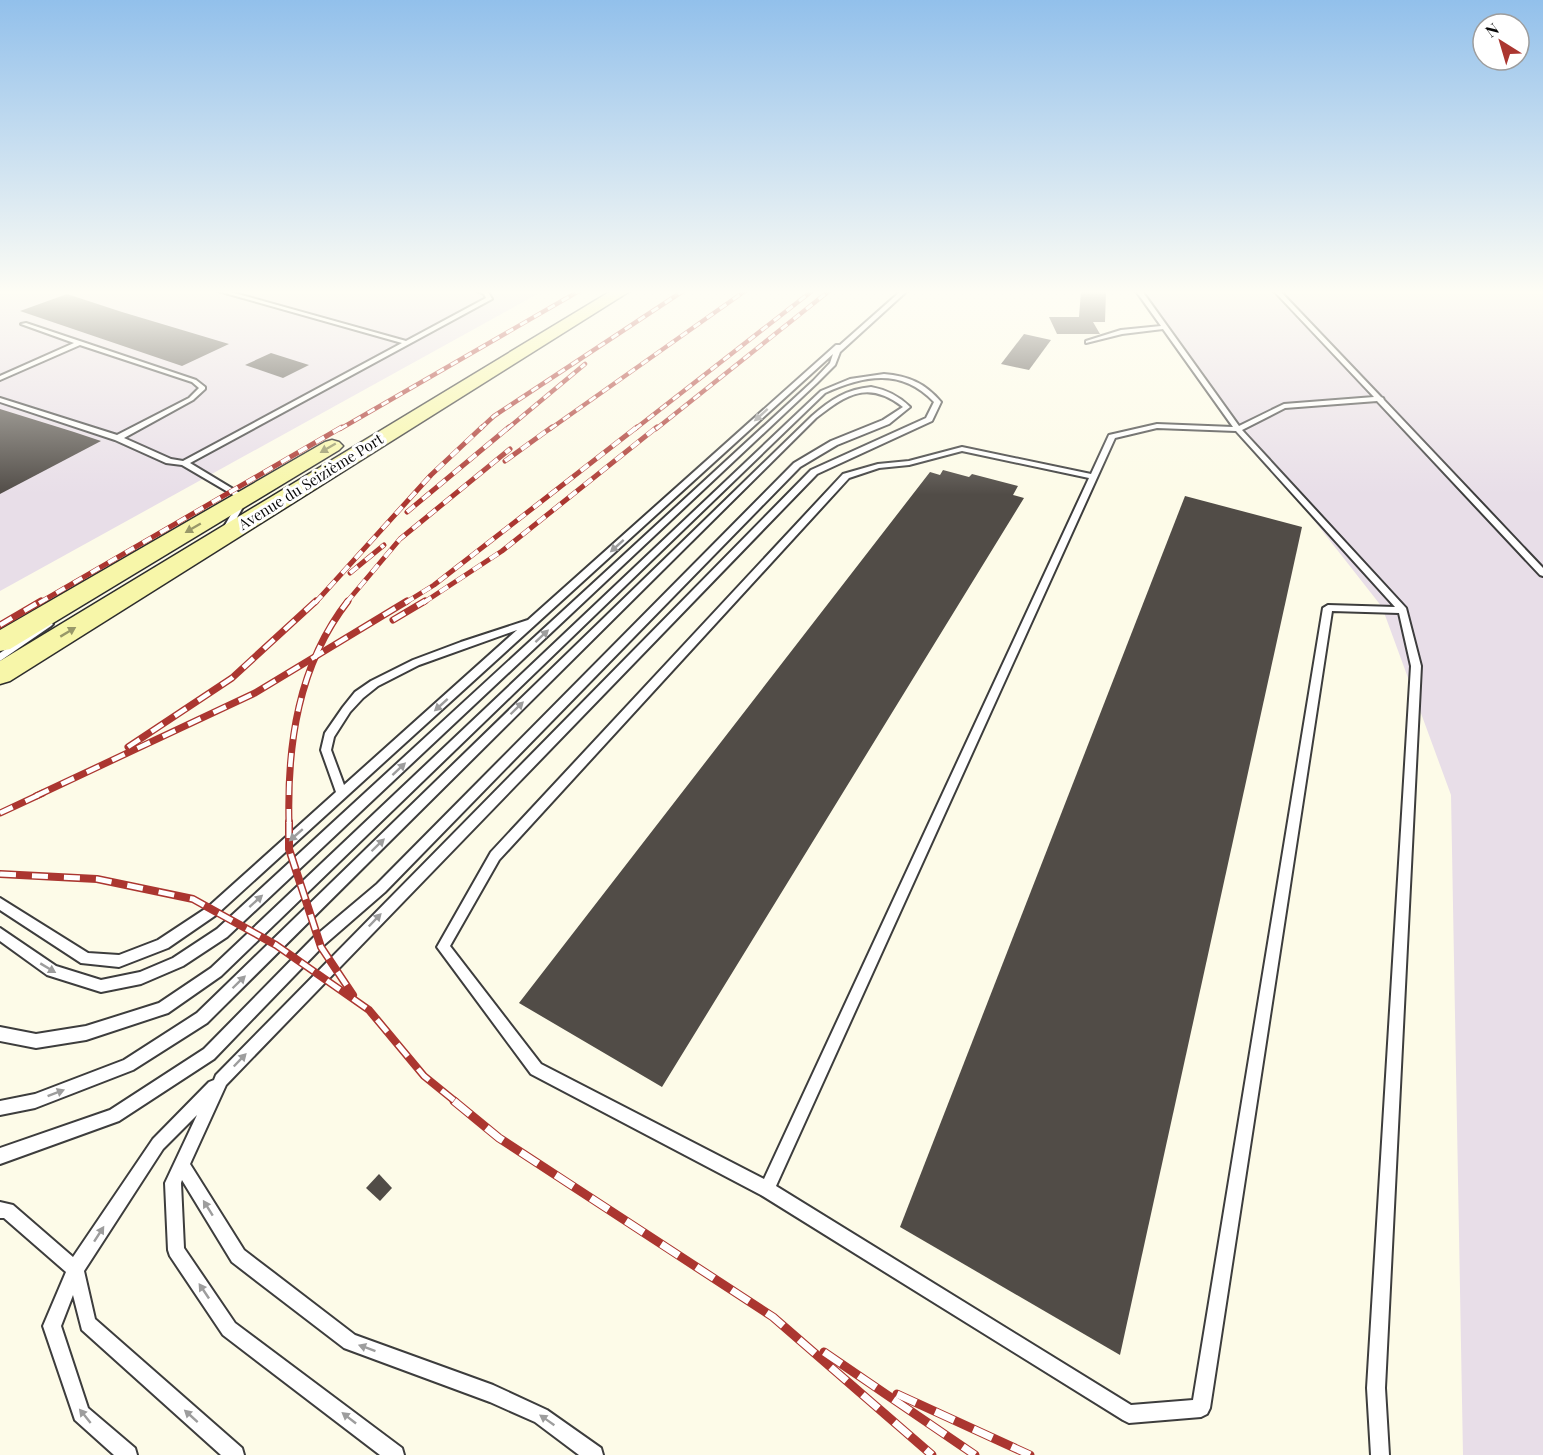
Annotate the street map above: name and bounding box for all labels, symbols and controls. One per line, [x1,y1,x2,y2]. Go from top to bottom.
north arrow [1471,12,1531,72]
text: N [1481,17,1503,41]
one-way arrow [754,408,769,422]
street label: Avenue du Seizième Port [233,428,387,534]
one-way arrow [320,443,336,454]
one-way arrow [185,522,201,533]
one-way arrow [610,539,625,552]
one-way arrow [60,627,76,638]
one-way arrow [534,630,549,643]
one-way arrow [434,698,449,711]
one-way arrow [509,702,523,716]
one-way arrow [391,763,406,776]
one-way arrow [289,828,304,841]
one-way arrow [370,838,385,852]
one-way arrow [248,895,263,908]
one-way arrow [368,912,382,927]
one-way arrow [40,962,56,973]
one-way arrow [231,975,245,989]
one-way arrow [232,1053,246,1067]
one-way arrow [48,1088,66,1098]
one-way arrow [202,1199,213,1216]
one-way arrow [93,1225,104,1242]
one-way arrow [199,1283,210,1299]
one-way arrow [357,1342,375,1352]
one-way arrow [79,1408,92,1423]
one-way arrow [184,1410,199,1423]
one-way arrow [342,1413,357,1425]
one-way arrow [539,1415,555,1426]

